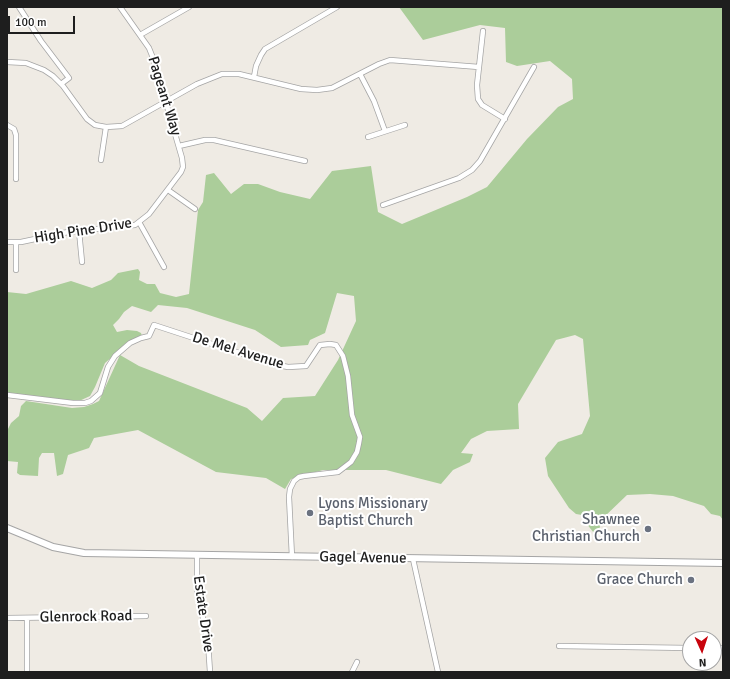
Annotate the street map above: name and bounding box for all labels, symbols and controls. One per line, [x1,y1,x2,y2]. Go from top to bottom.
scale bar [10,8,77,34]
text: 100 m [15,15,47,30]
street label: Pageant Way [143,54,185,138]
street label: High Pine Drive [33,214,133,248]
street label: De Mel Avenue [190,329,286,373]
place label: Lyons Missionary Baptist Church [318,495,428,530]
marker: Lyons Missionary Baptist Church [305,508,315,518]
place label: Shawnee Christian Church [532,511,640,546]
marker: Shawnee Christian Church [643,524,653,534]
street label: Gagel Avenue [319,548,407,568]
place label: Grace Church [597,571,683,589]
street label: Estate Drive [189,575,217,653]
marker: Grace Church [686,575,696,585]
street label: Glenrock Road [40,607,132,627]
north arrow [682,631,722,671]
text: N [698,656,707,669]

